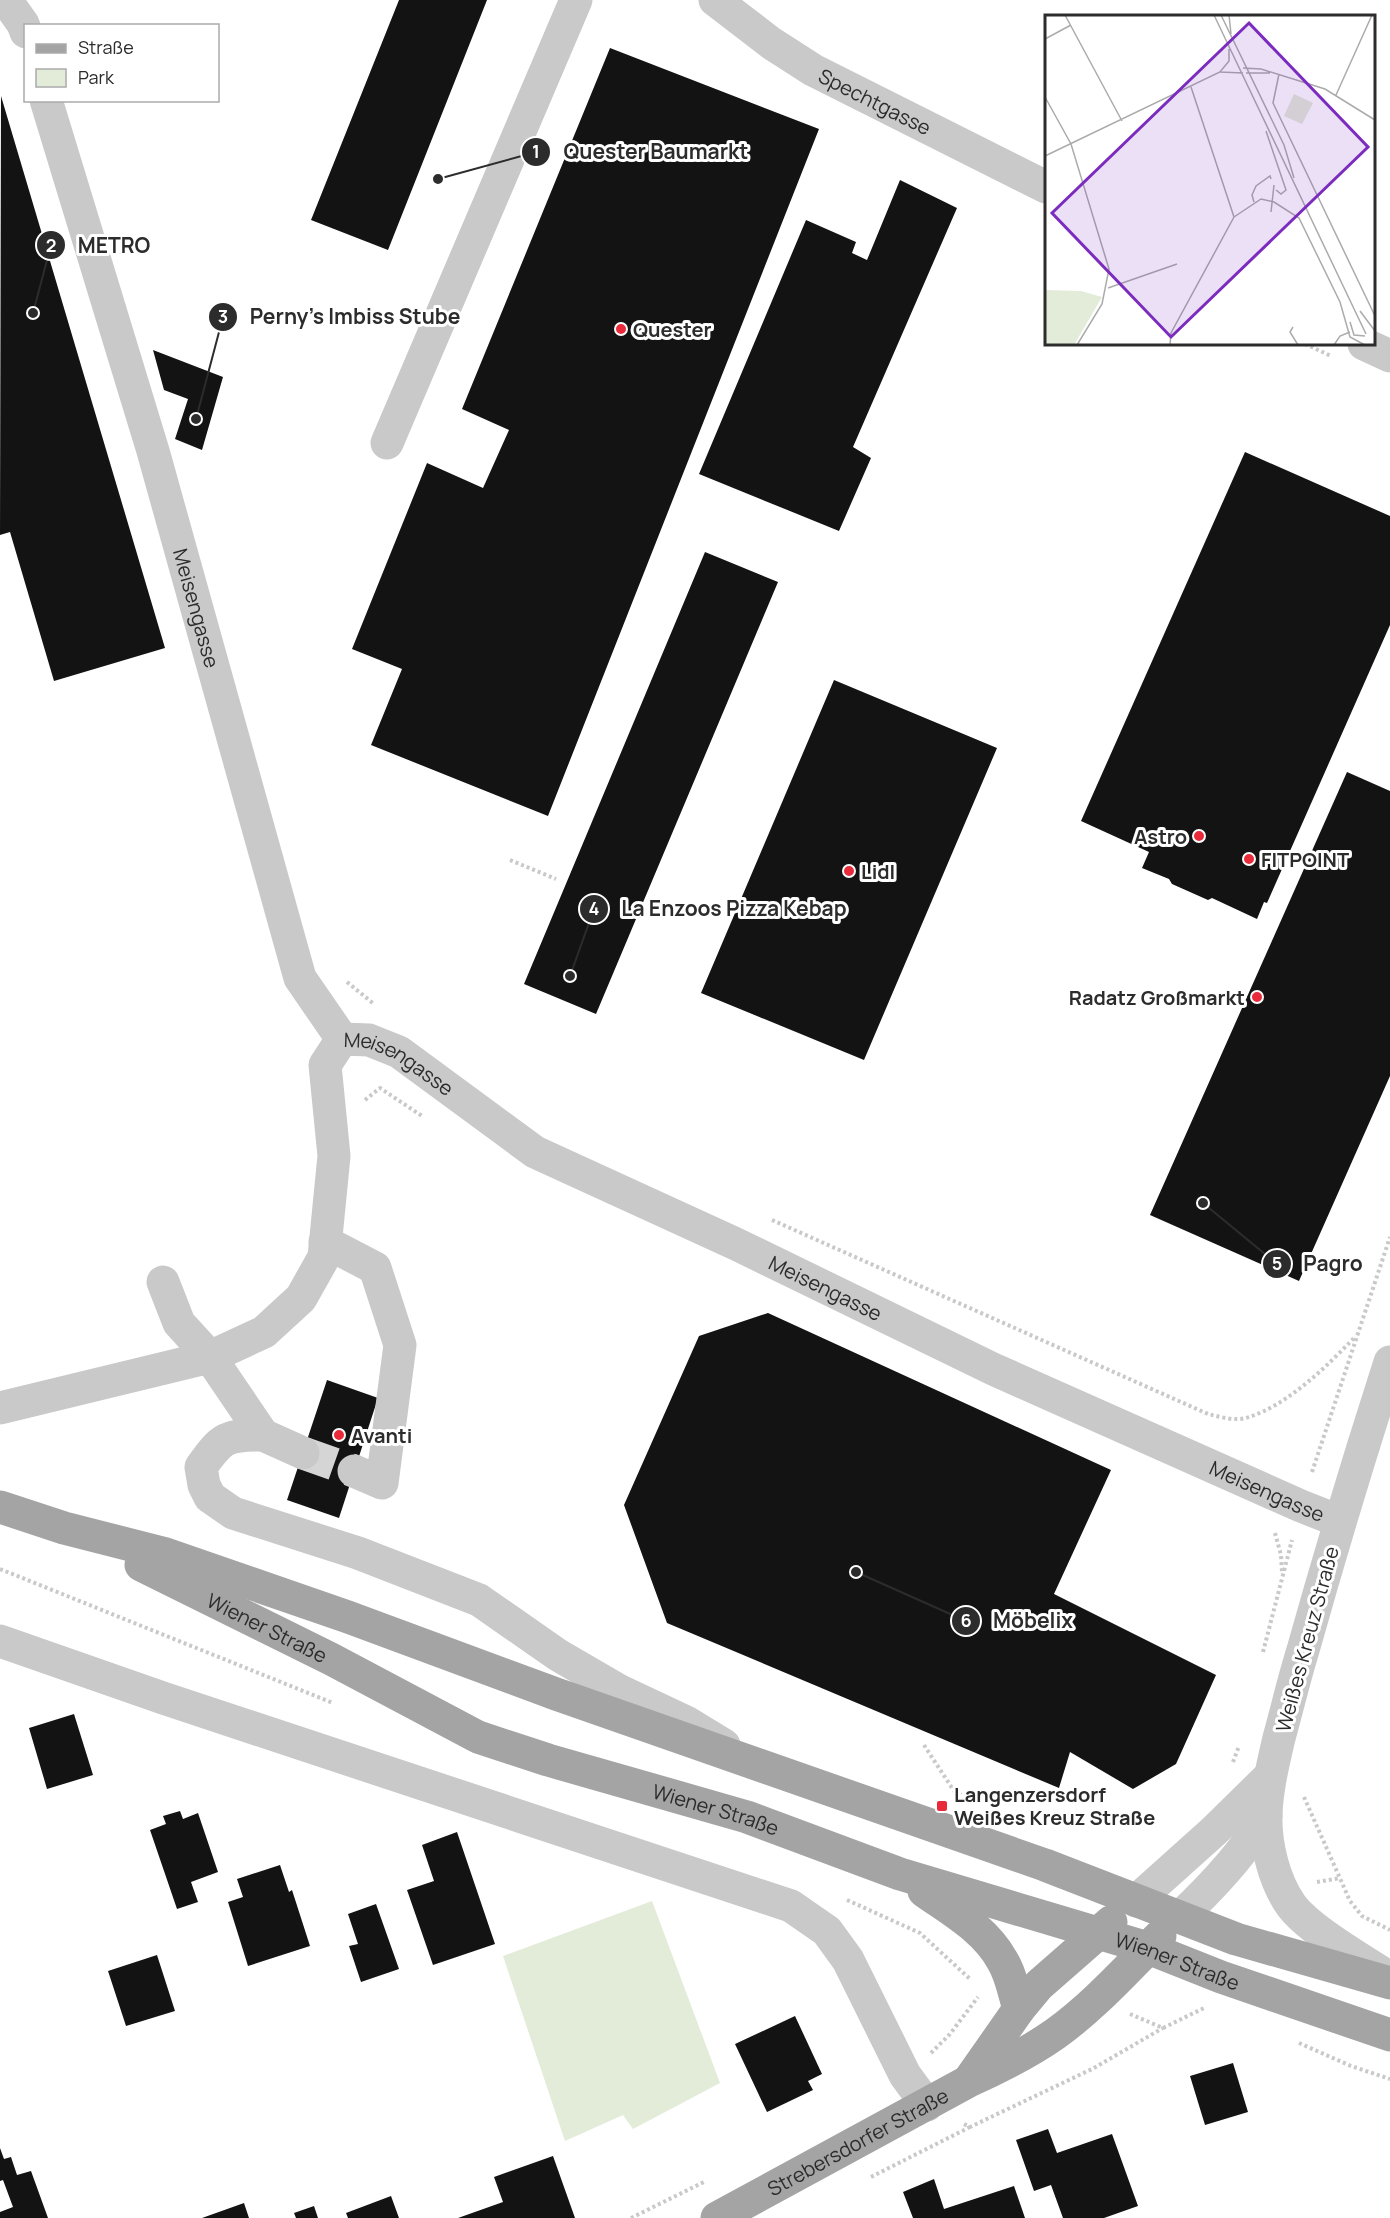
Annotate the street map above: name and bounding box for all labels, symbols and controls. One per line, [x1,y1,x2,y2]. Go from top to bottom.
inset map [1045,15,1375,345]
legend [24,24,219,102]
text: Straße [78,35,134,59]
street label: Spechtgasse [814,62,936,141]
text: Park [78,65,115,89]
callout: Quester Baumarkt [521,132,760,171]
text: Quester Baumarkt [564,137,748,165]
text: 1 [532,139,540,163]
callout: METRO [36,226,162,265]
text: METRO [78,231,151,259]
text: 2 [46,233,56,257]
callout: Perny’s Imbiss Stube [208,297,473,336]
text: Perny’s Imbiss Stube [250,302,460,330]
text: 3 [218,304,228,328]
place label: Quester [633,316,712,343]
marker: Quester [614,322,628,336]
street label: Meisengasse [167,545,226,671]
place label: Astro [1134,823,1187,850]
marker: Astro [1192,829,1206,843]
place label: FITPOINT [1261,846,1349,873]
marker: FITPOINT [1242,852,1256,866]
place label: Lidl [861,858,895,885]
marker: Lidl [842,864,856,878]
callout: La Enzoos Pizza Kebap [579,889,858,928]
text: La Enzoos Pizza Kebap [621,894,847,922]
text: 4 [589,896,600,920]
place label: Radatz Großmarkt [1069,984,1245,1011]
marker: Radatz Großmarkt [1250,990,1264,1004]
street label: Meisengasse [343,1026,459,1101]
callout: Pagro [1262,1245,1375,1284]
street label: Meisengasse [765,1249,887,1327]
text: Pagro [1303,1249,1363,1277]
text: 5 [1272,1251,1282,1275]
place label: Avanti [351,1422,412,1449]
marker: Avanti [332,1428,346,1442]
street label: Meisengasse [1206,1454,1329,1527]
street label: Weißes Kreuz Straße [1269,1543,1345,1735]
street label: Wiener Straße [203,1586,332,1669]
callout: Möbelix [951,1601,1085,1640]
text: Möbelix [993,1606,1073,1634]
text: 6 [960,1608,972,1632]
street label: Wiener Straße [649,1777,783,1841]
place label: Langenzersdorf Weißes Kreuz Straße [954,1781,1155,1831]
marker: Langenzersdorf Weißes Kreuz Straße [935,1799,949,1813]
street label: Wiener Straße [1112,1925,1243,1996]
street label: Strebersdorfer Straße [762,2081,953,2202]

